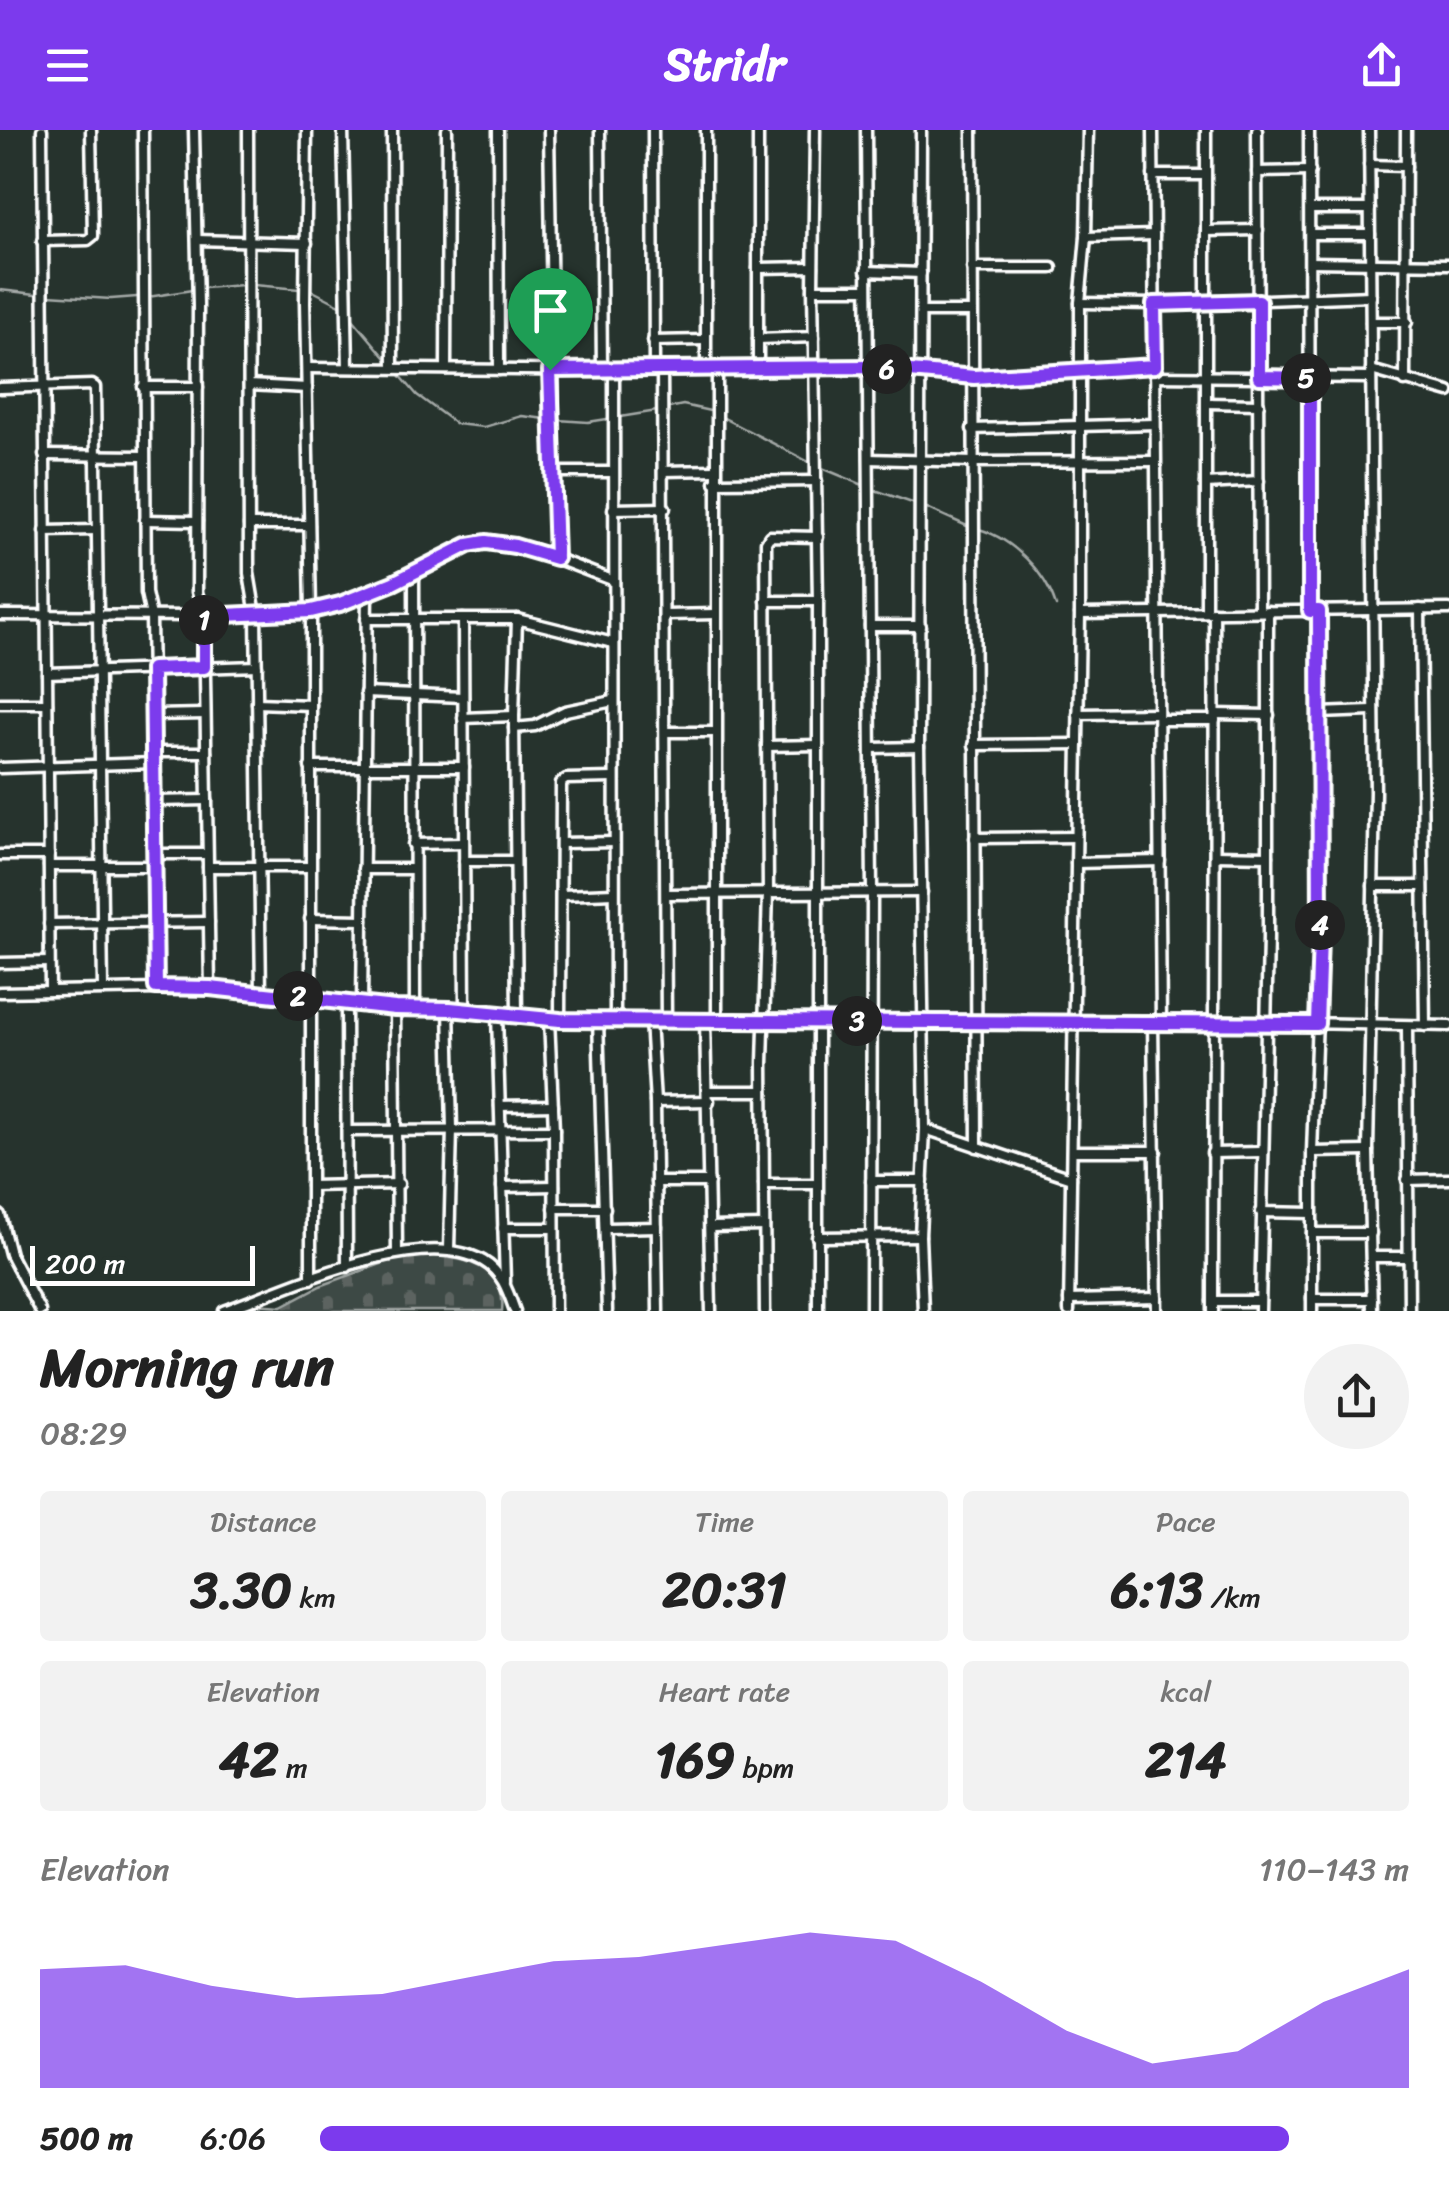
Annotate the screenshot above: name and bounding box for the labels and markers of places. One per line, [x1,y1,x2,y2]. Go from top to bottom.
pin [508,268,593,371]
pin: 6 [862,344,912,394]
pin: 5 [1281,353,1331,403]
pin: 1 [179,595,229,645]
pin: 4 [1295,900,1345,950]
pin: 2 [273,971,323,1021]
pin: 3 [832,996,882,1046]

